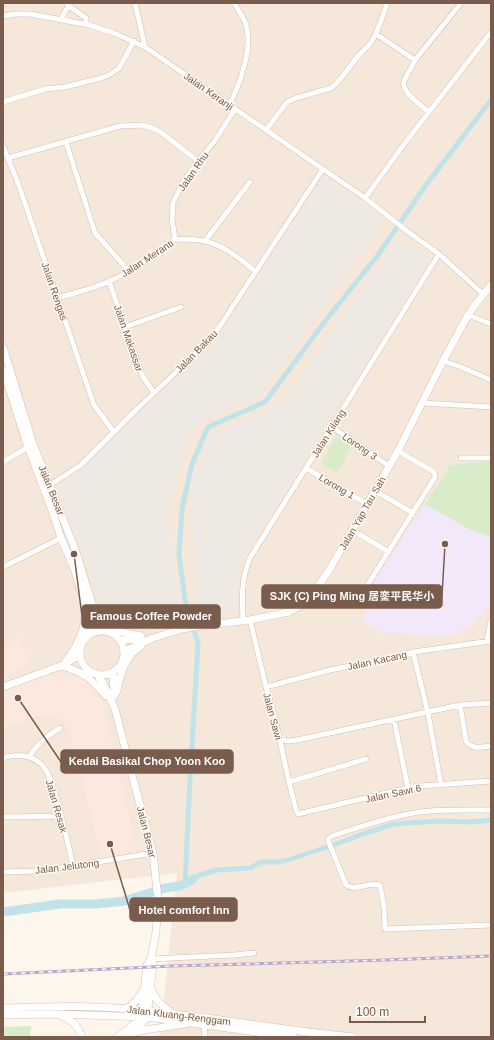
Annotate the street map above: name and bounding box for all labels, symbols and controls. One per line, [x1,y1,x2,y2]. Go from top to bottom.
street label: Jalan Keranji [182,70,236,112]
street label: Jalan Rhu [176,150,211,193]
street label: Jalan Meranti [119,237,175,279]
street label: Jalan Rengas [39,260,70,322]
street label: Jalan Makassar [112,303,145,374]
street label: Jalan Bakau [173,328,219,375]
street label: Jalan Kilang [309,407,348,459]
street label: Lorong 3 [340,431,380,462]
street label: Jalan Besar [37,464,67,517]
street label: Lorong 1 [317,472,357,501]
street label: Jalan Yap Tau Sah [337,475,388,552]
callout: SJK (C) Ping Ming 居銮平民华小 [262,585,442,608]
text: SJK (C) Ping Ming 居銮平民华小 [270,590,434,602]
callout: Famous Coffee Powder [82,605,220,628]
text: Famous Coffee Powder [90,610,213,622]
street label: Jalan Kacang [346,649,408,672]
street label: Jalan Sawi [261,691,284,741]
callout: Kedai Basikal Chop Yoon Koo [61,750,233,773]
text: Kedai Basikal Chop Yoon Koo [69,755,226,767]
street label: Jalan Resak [44,778,70,835]
street label: Jalan Sawi 6 [364,782,422,805]
street label: Jalan Besar [135,805,158,860]
street label: Jalan Jelutong [34,857,100,876]
callout: Hotel comfort Inn [130,898,237,921]
text: Hotel comfort Inn [138,904,230,916]
scale bar [350,998,425,1024]
street label: Jalan Kluang-Renggam [126,1004,231,1027]
text: 100 m [356,1005,389,1019]

